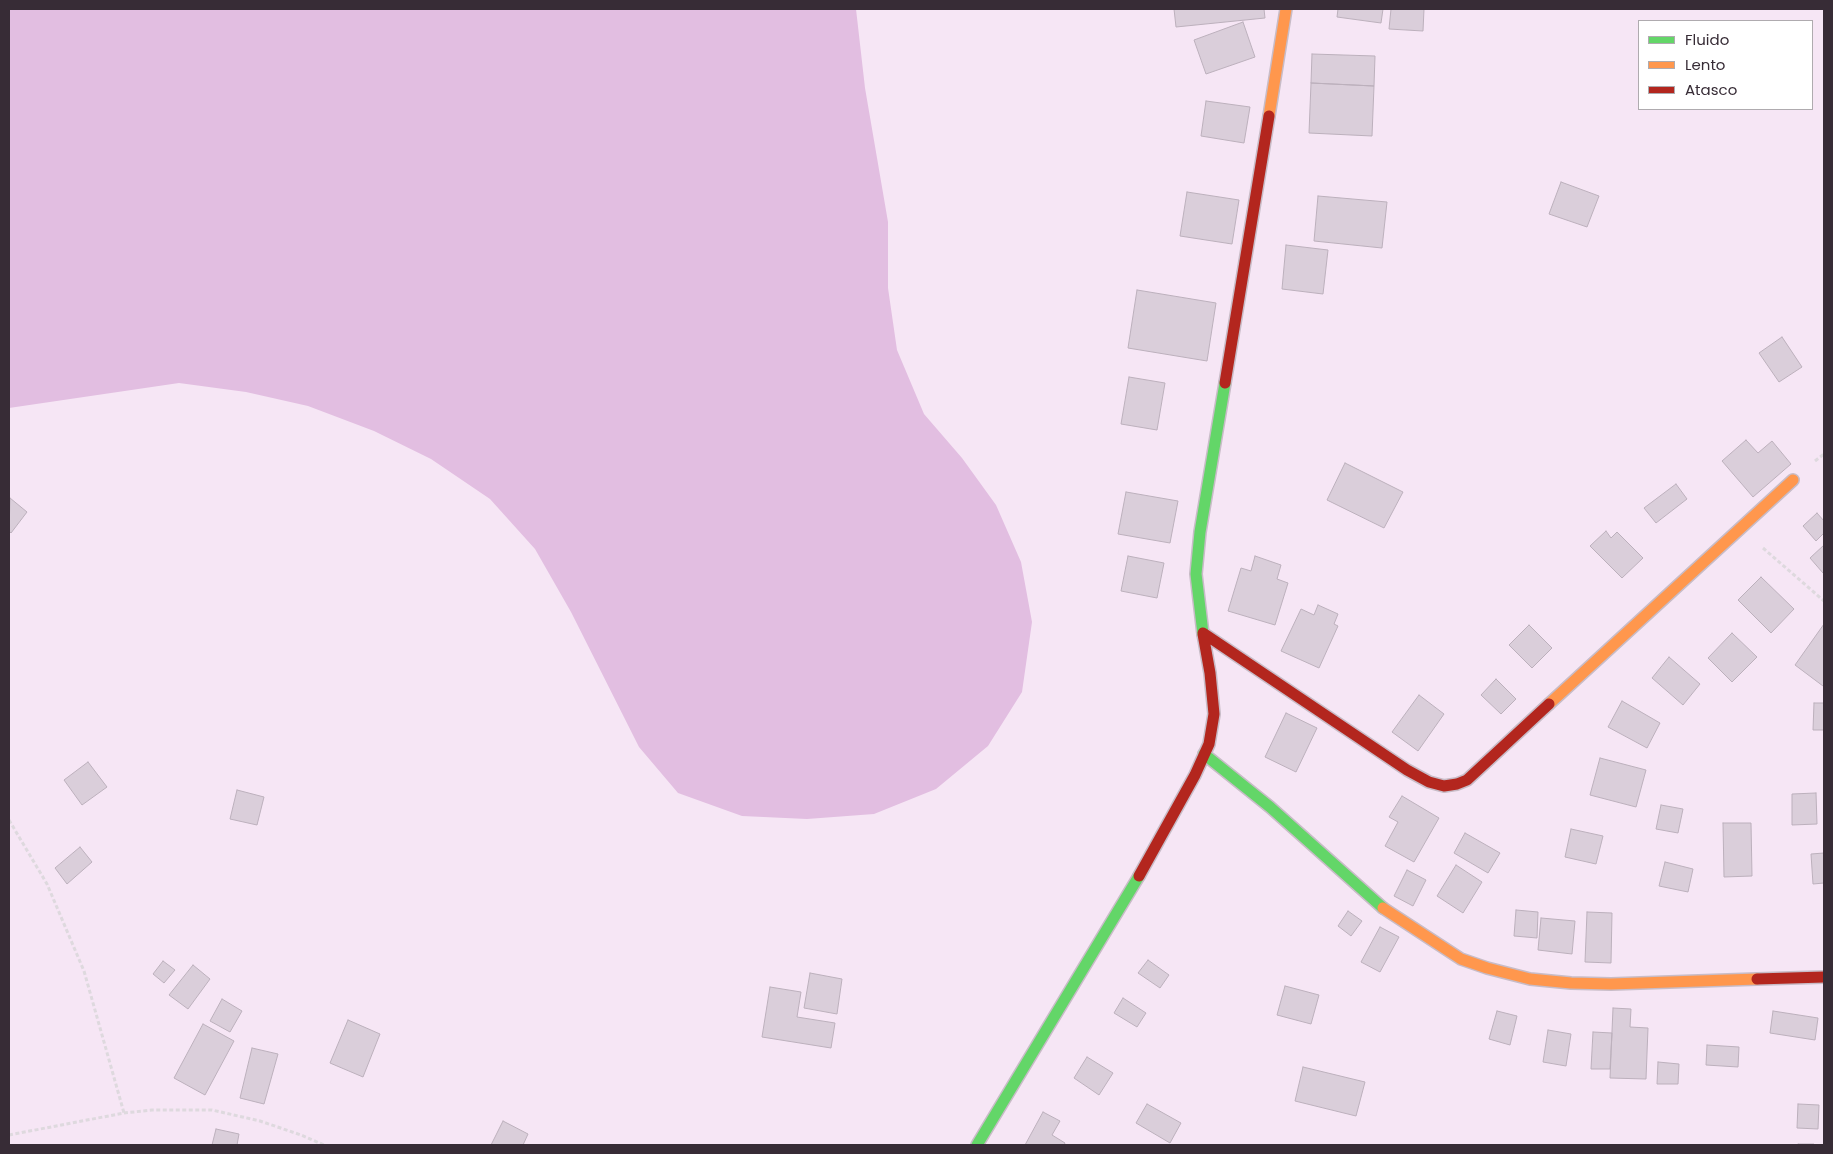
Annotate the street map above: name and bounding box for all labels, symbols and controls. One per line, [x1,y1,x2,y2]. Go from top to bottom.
legend [1638,20,1813,110]
text: Fluido [1685,29,1729,50]
text: Lento [1685,54,1725,75]
text: Atasco [1685,79,1737,100]

